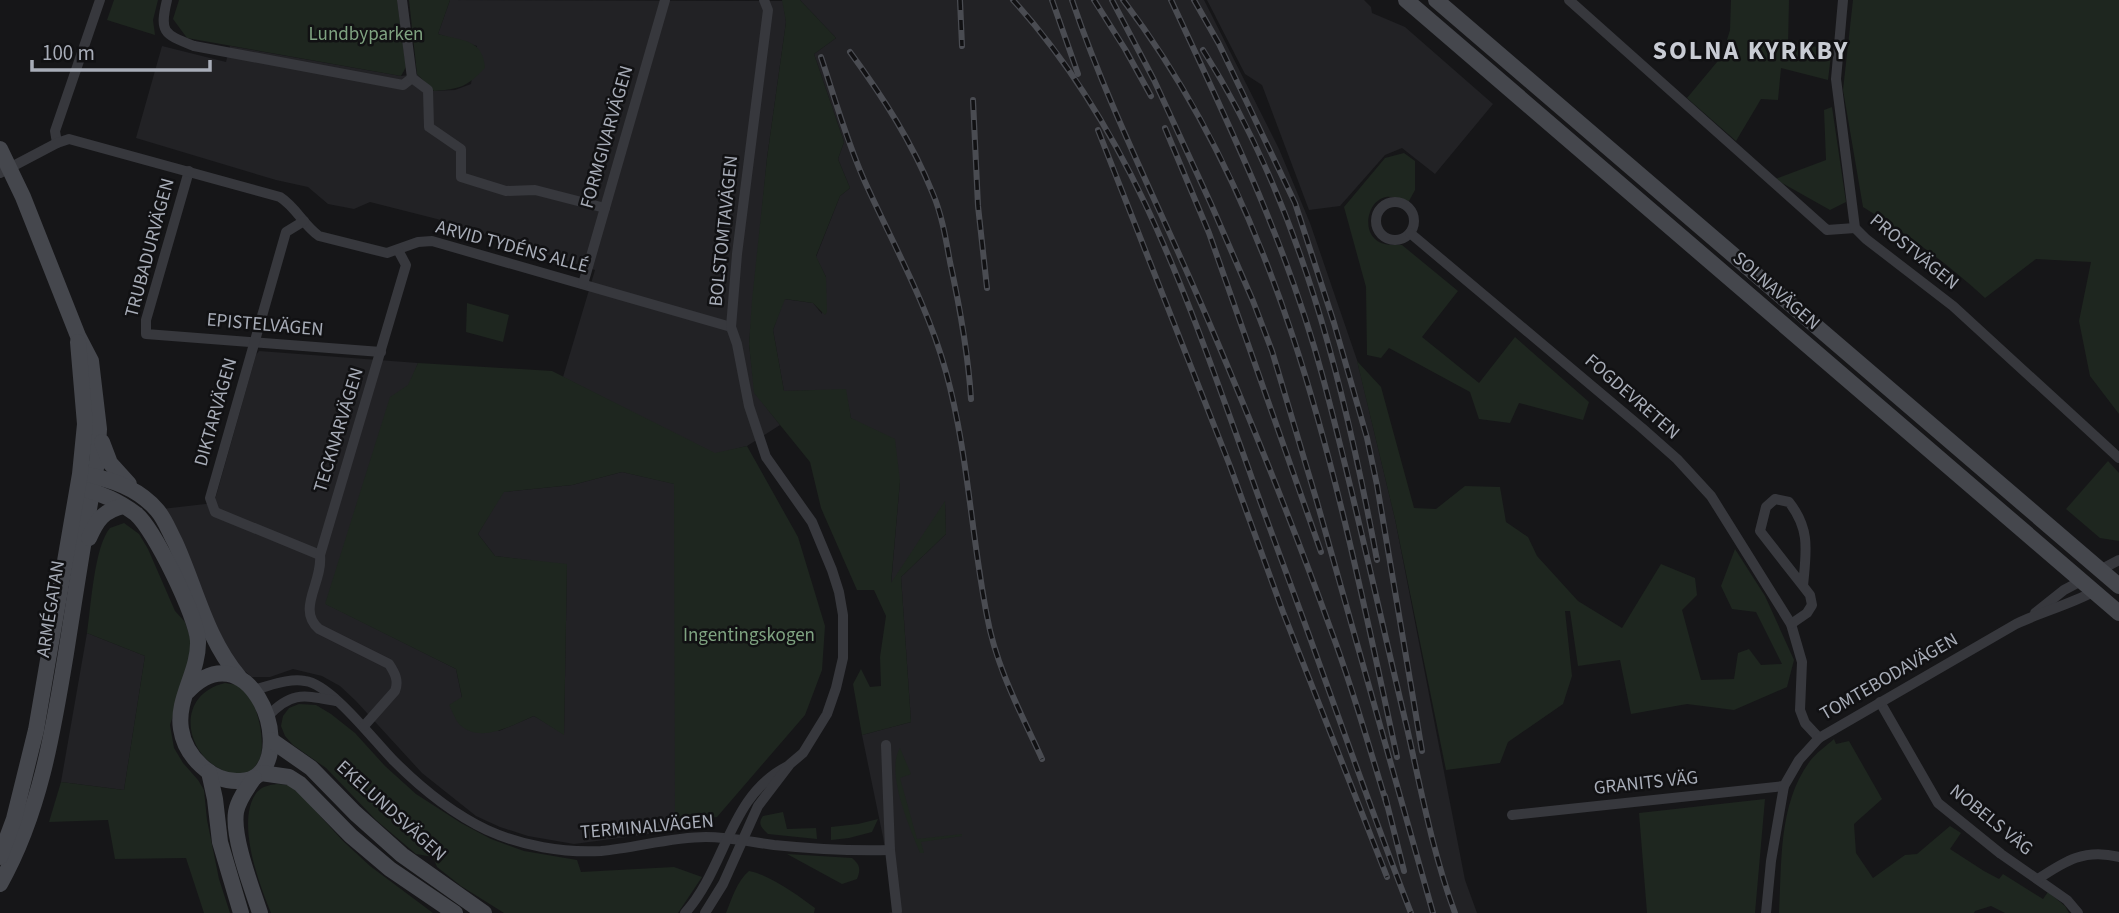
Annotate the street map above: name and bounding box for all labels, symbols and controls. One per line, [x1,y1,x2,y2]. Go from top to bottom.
park label: Lundbyparken [309,21,423,48]
scale bar [32,28,210,72]
district label: SOLNA KYRKBY [1653,32,1849,69]
text: 100 m [42,38,95,68]
street label: FORMGIVARVÄGEN [574,62,640,212]
street label: BOLSTOMTAVÄGEN [703,154,745,308]
street label: TRUBADURVÄGEN [118,175,182,321]
street label: PROSTVÄGEN [1864,208,1964,296]
street label: ARVID TYDÉNS ALLÉ [433,214,591,280]
street label: SOLNAVÄGEN [1726,245,1826,337]
street label: EPISTELVÄGEN [205,306,325,344]
street label: FOGDEVRETEN [1578,348,1686,446]
street label: DIKTARVÄGEN [188,355,244,469]
street label: TECKNARVÄGEN [307,364,371,496]
street label: ARMÉGATAN [30,559,72,659]
park label: Ingentingskogen [683,622,815,649]
street label: TOMTEBODAVÄGEN [1815,626,1963,728]
street label: EKELUNDSVÄGEN [330,754,452,868]
street label: GRANITS VÄG [1592,764,1700,802]
street label: NOBELS VÄG [1944,778,2038,862]
street label: TERMINALVÄGEN [579,808,715,846]

